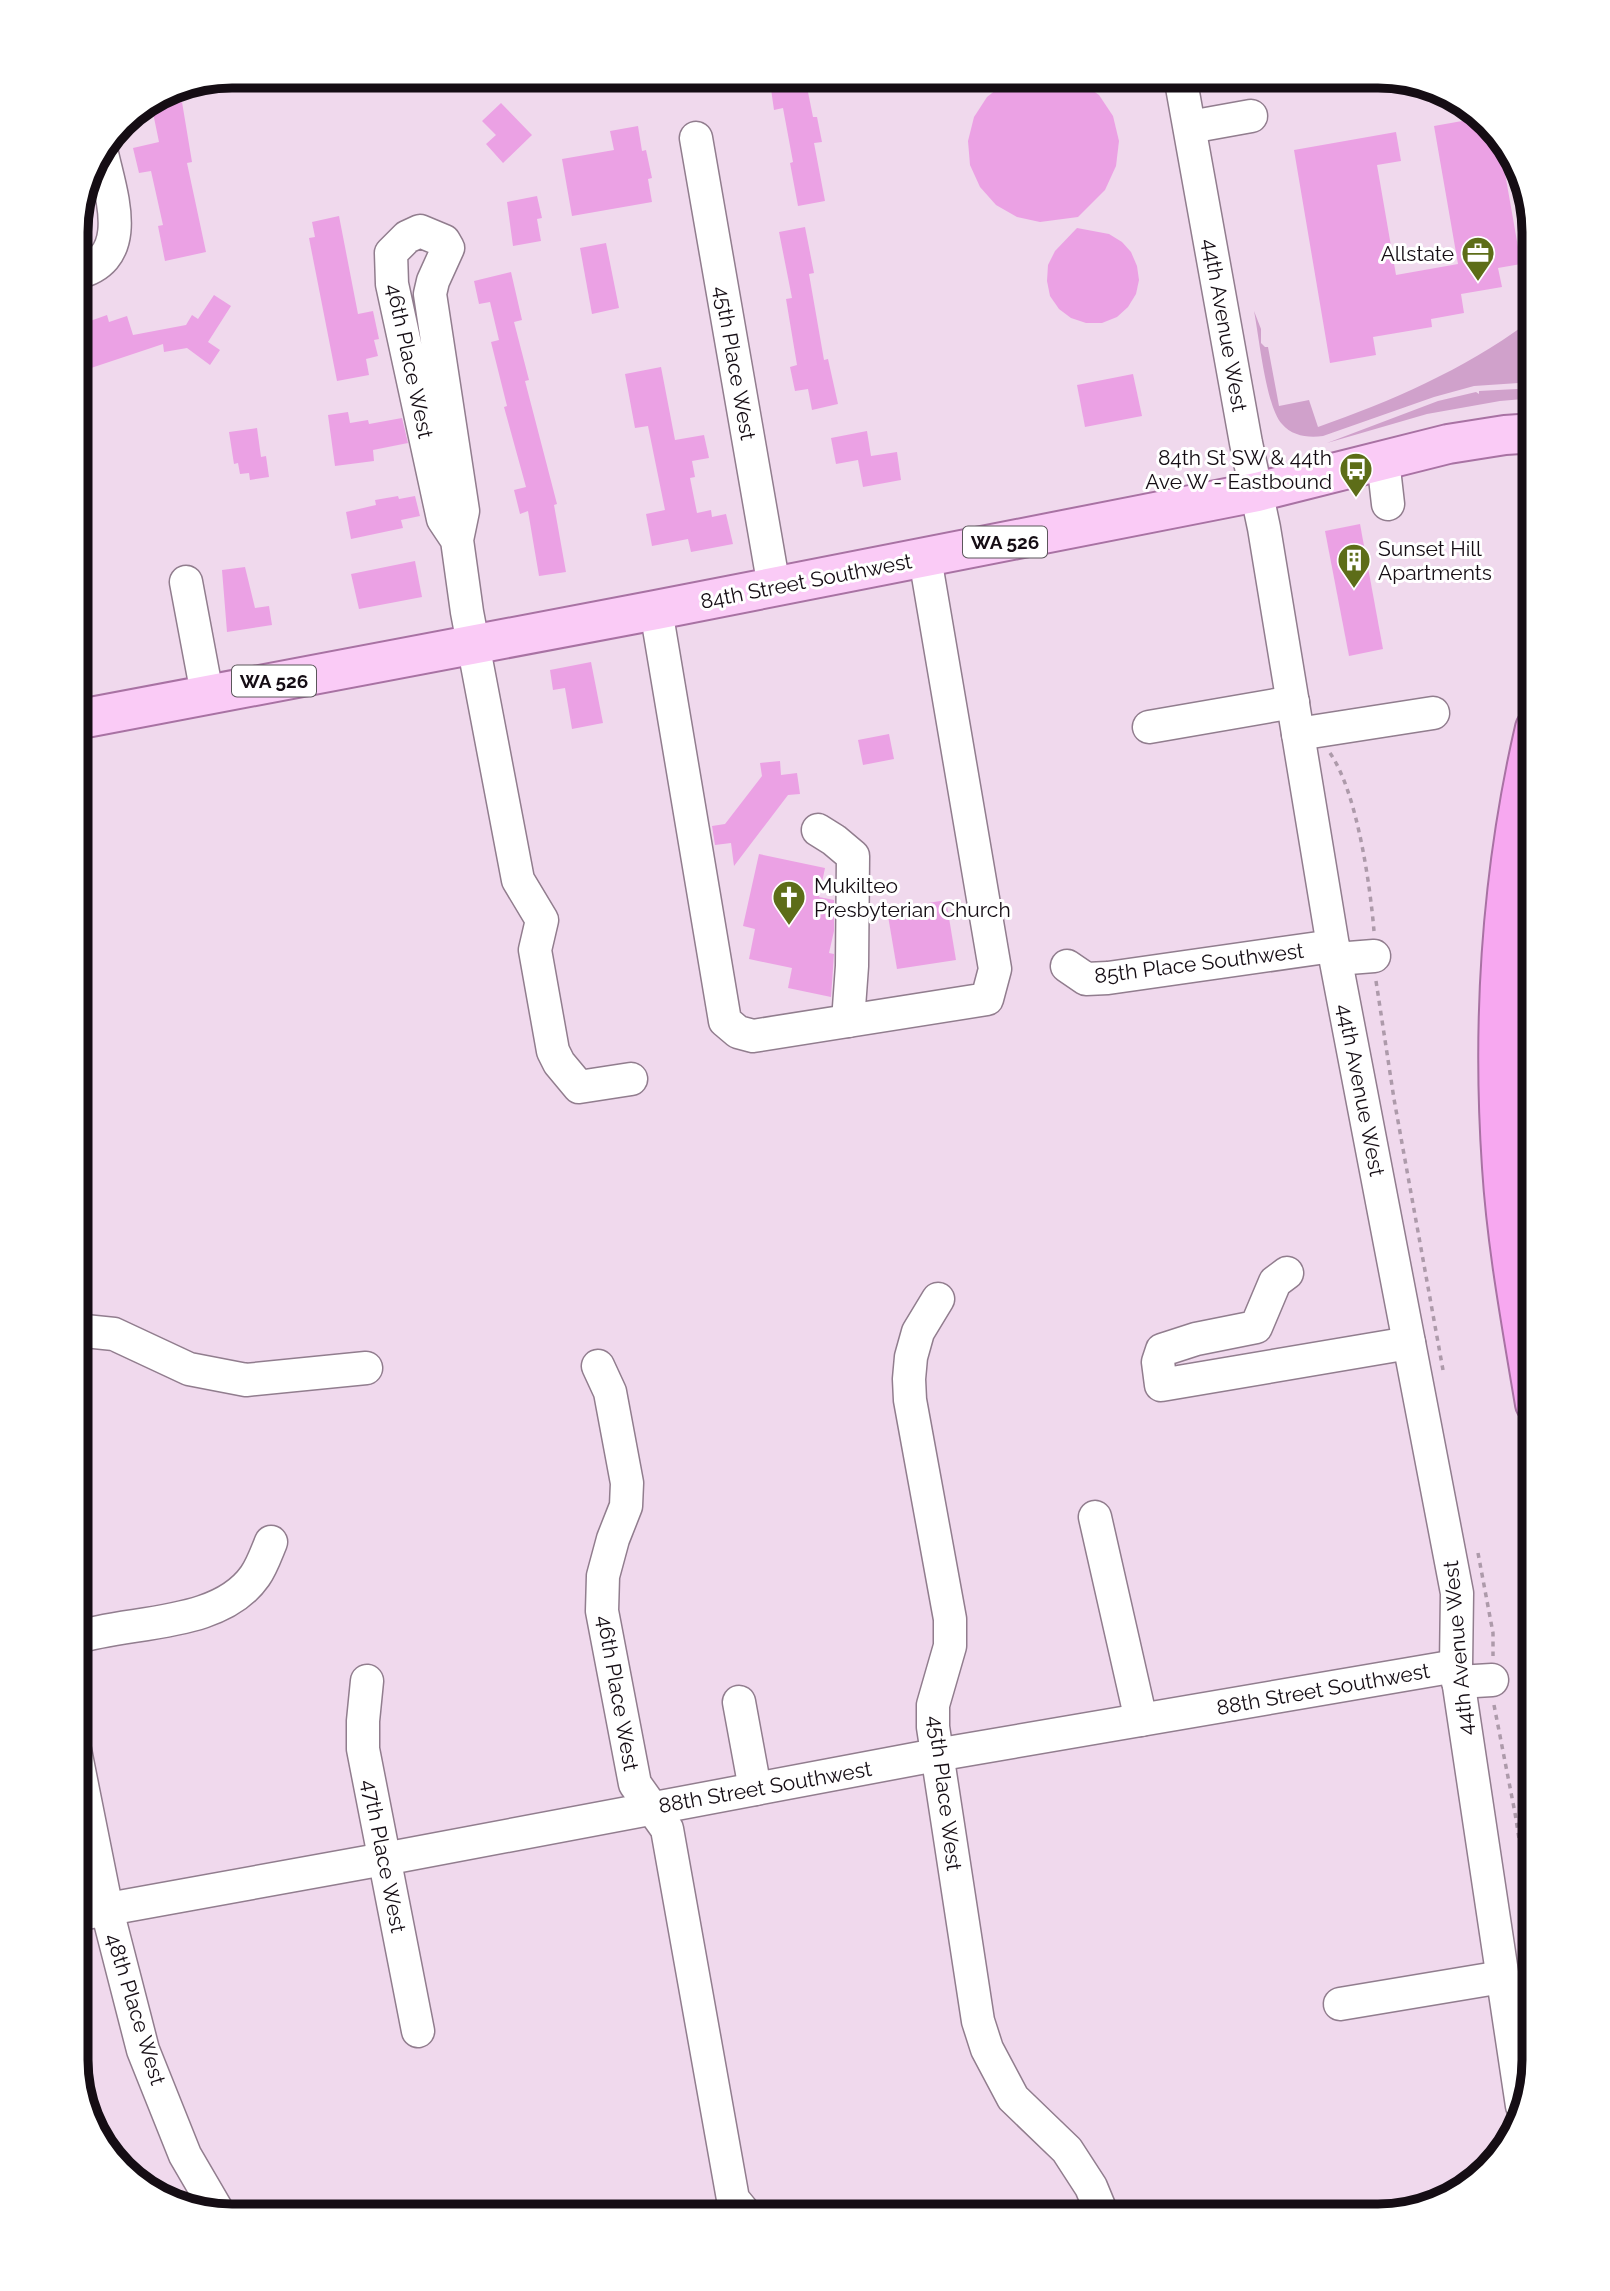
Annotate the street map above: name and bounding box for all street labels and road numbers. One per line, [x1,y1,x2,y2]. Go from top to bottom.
street label: 44th Avenue West [1197,237,1253,413]
street label: 46th Place West [381,281,439,441]
street label: 45th Place West [709,284,761,442]
road number: WA 526 [963,526,1047,558]
street label: 84th Street Southwest [698,548,914,614]
road number: WA 526 [232,666,316,696]
street label: 85th Place Southwest [1093,938,1305,988]
street label: 44th Avenue West [1332,1002,1390,1178]
street label: 44th Avenue West [1438,1560,1478,1736]
street label: 46th Place West [592,1613,644,1773]
street label: 88th Street Southwest [1214,1658,1432,1720]
street label: 45th Place West [923,1714,967,1872]
street label: 88th Street Southwest [656,1756,874,1818]
street label: 47th Place West [357,1777,411,1935]
street label: 48th Place West [101,1930,171,2088]

